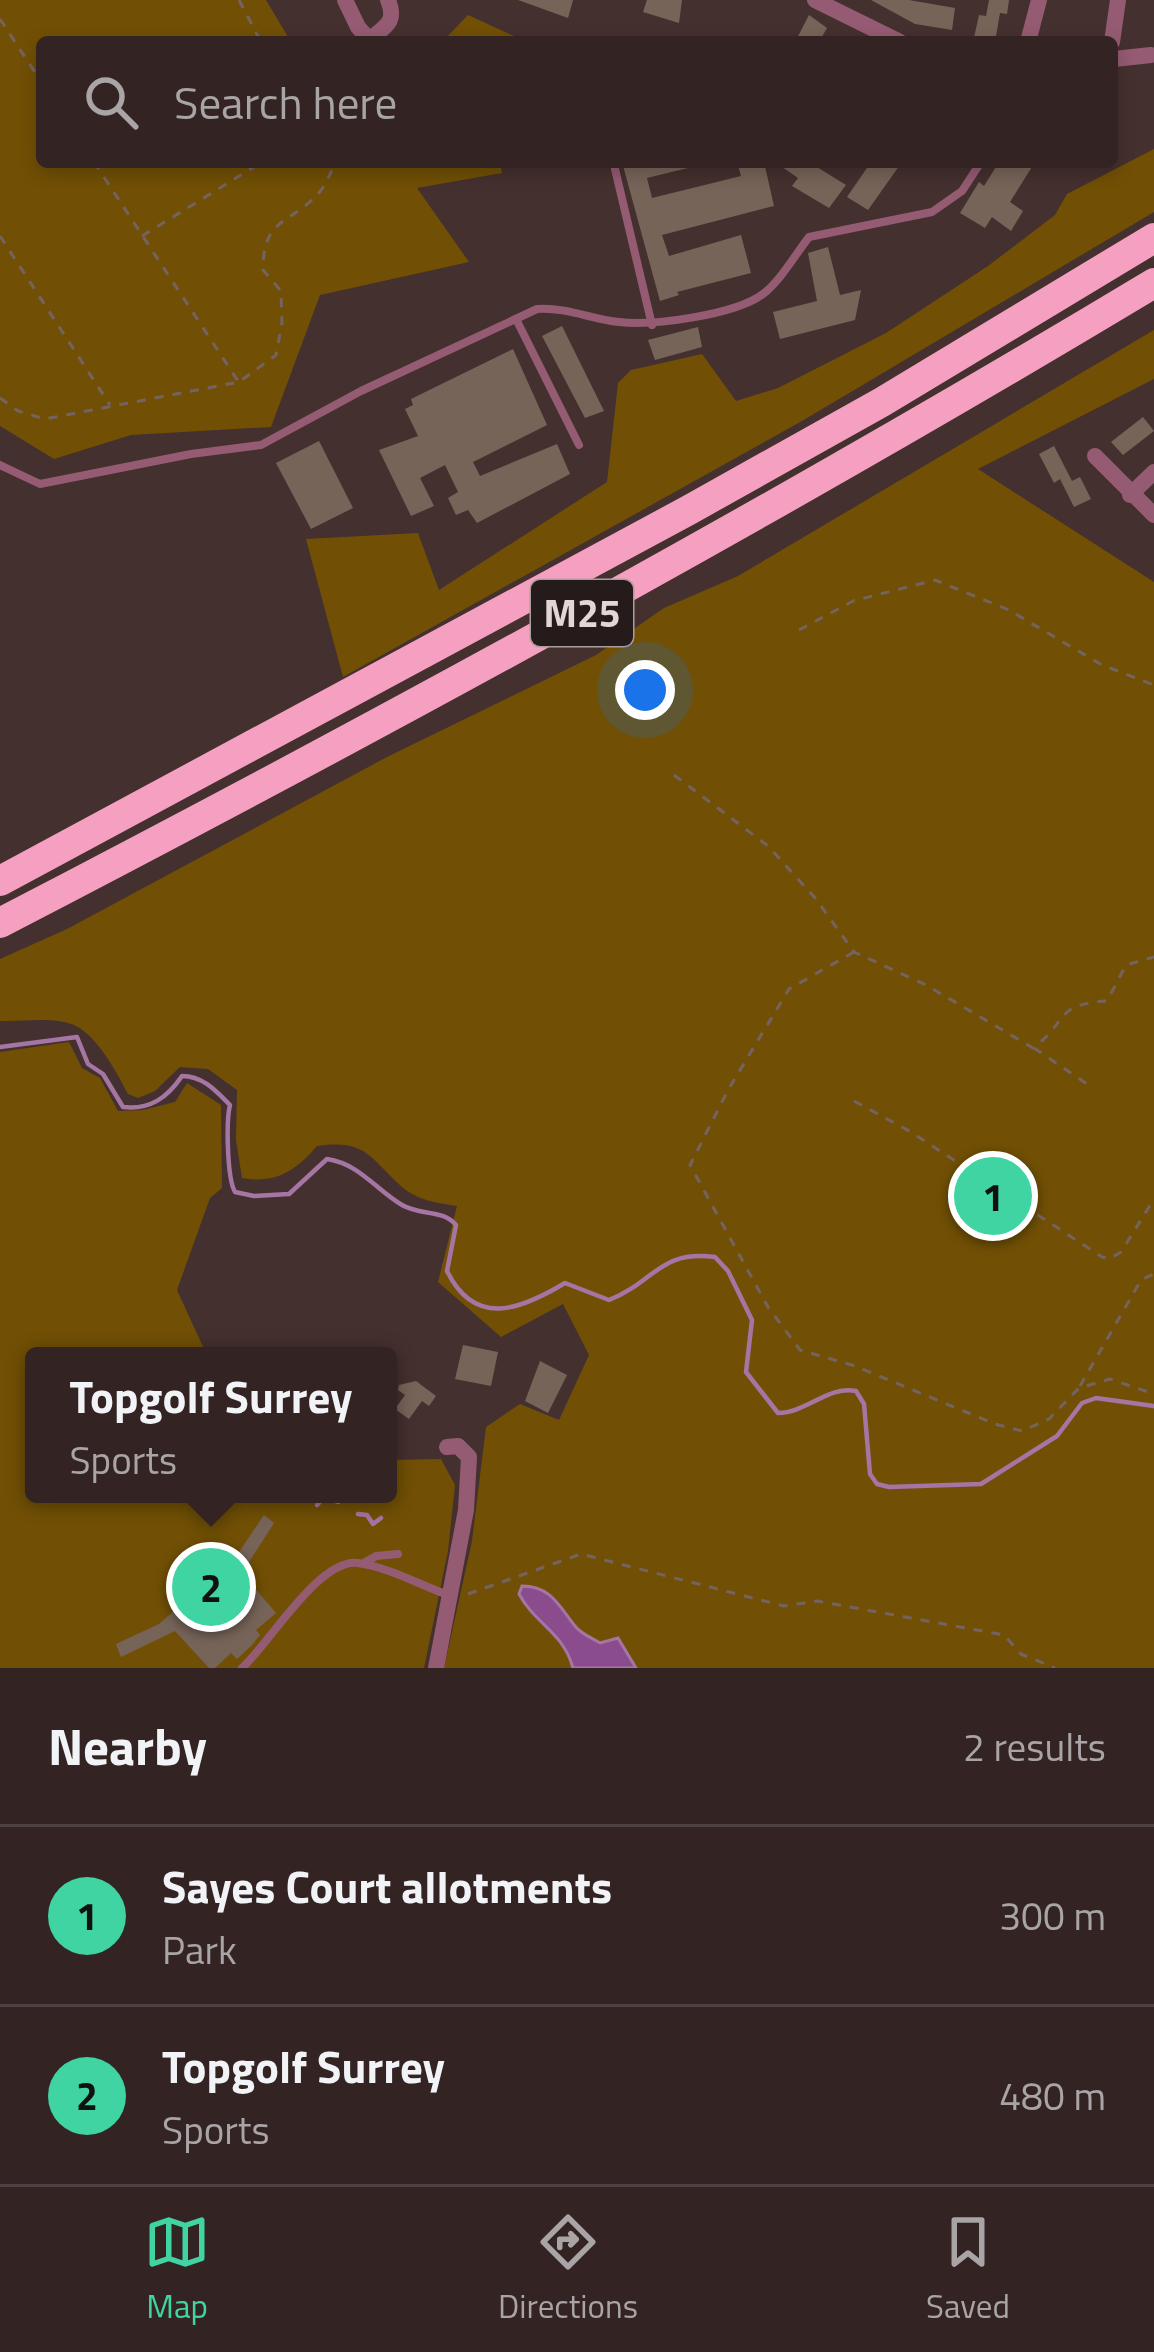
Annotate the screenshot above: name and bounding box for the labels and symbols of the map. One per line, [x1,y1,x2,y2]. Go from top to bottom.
road number: M25 [531,580,633,646]
your location [615,660,675,720]
pin: 1 [954,1151,1032,1241]
pin: 2 [172,1542,250,1632]

